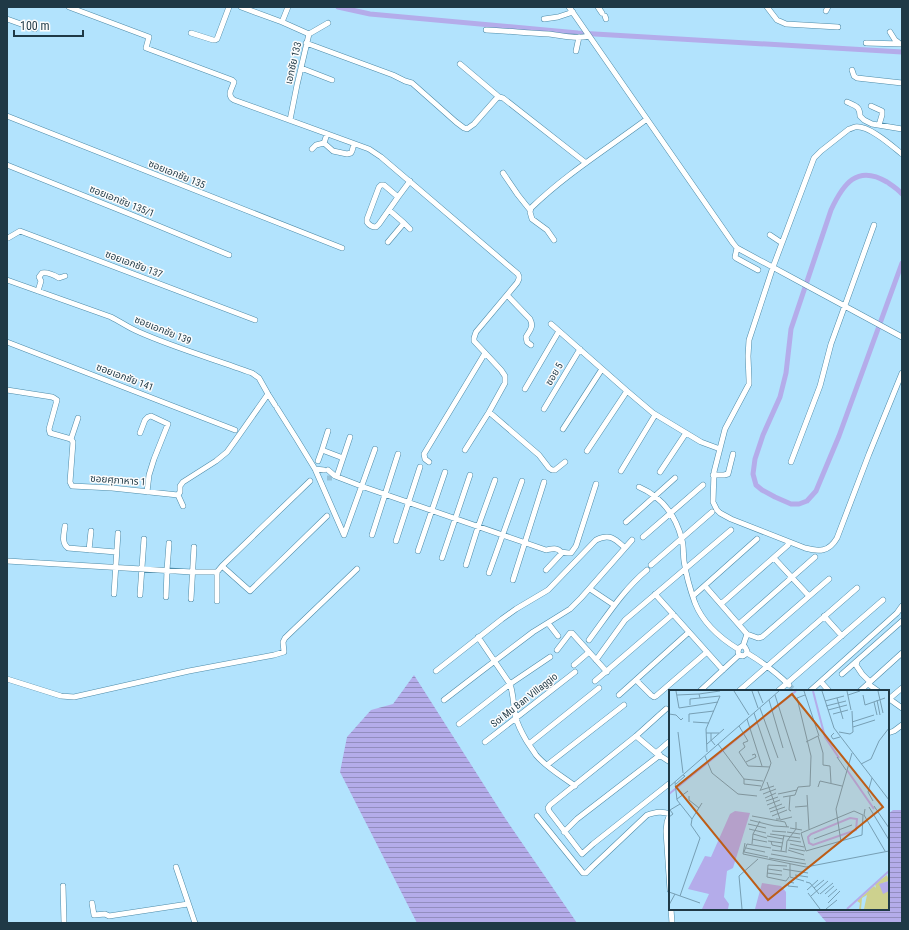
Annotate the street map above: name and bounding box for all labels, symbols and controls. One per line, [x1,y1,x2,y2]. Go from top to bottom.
scale bar [14,12,83,38]
text: 100 m [20,19,50,33]
street label: เอกชัย 133 [283,41,303,85]
street label: ซอยเอกชัย 135 [147,158,207,190]
street label: ซอยเอกชัย 135/1 [88,183,156,219]
street label: ซอยเอกชัย 137 [104,248,164,280]
street label: ซอยเอกชัย 139 [133,314,193,346]
street label: ซอยเอกชัย 141 [95,361,155,393]
street label: ซอย 5 [543,361,565,387]
street label: ซอยศุภาหาร 1 [90,473,146,488]
street label: Soi Mu Ban Villaggio [489,671,559,729]
inset map [669,690,889,910]

